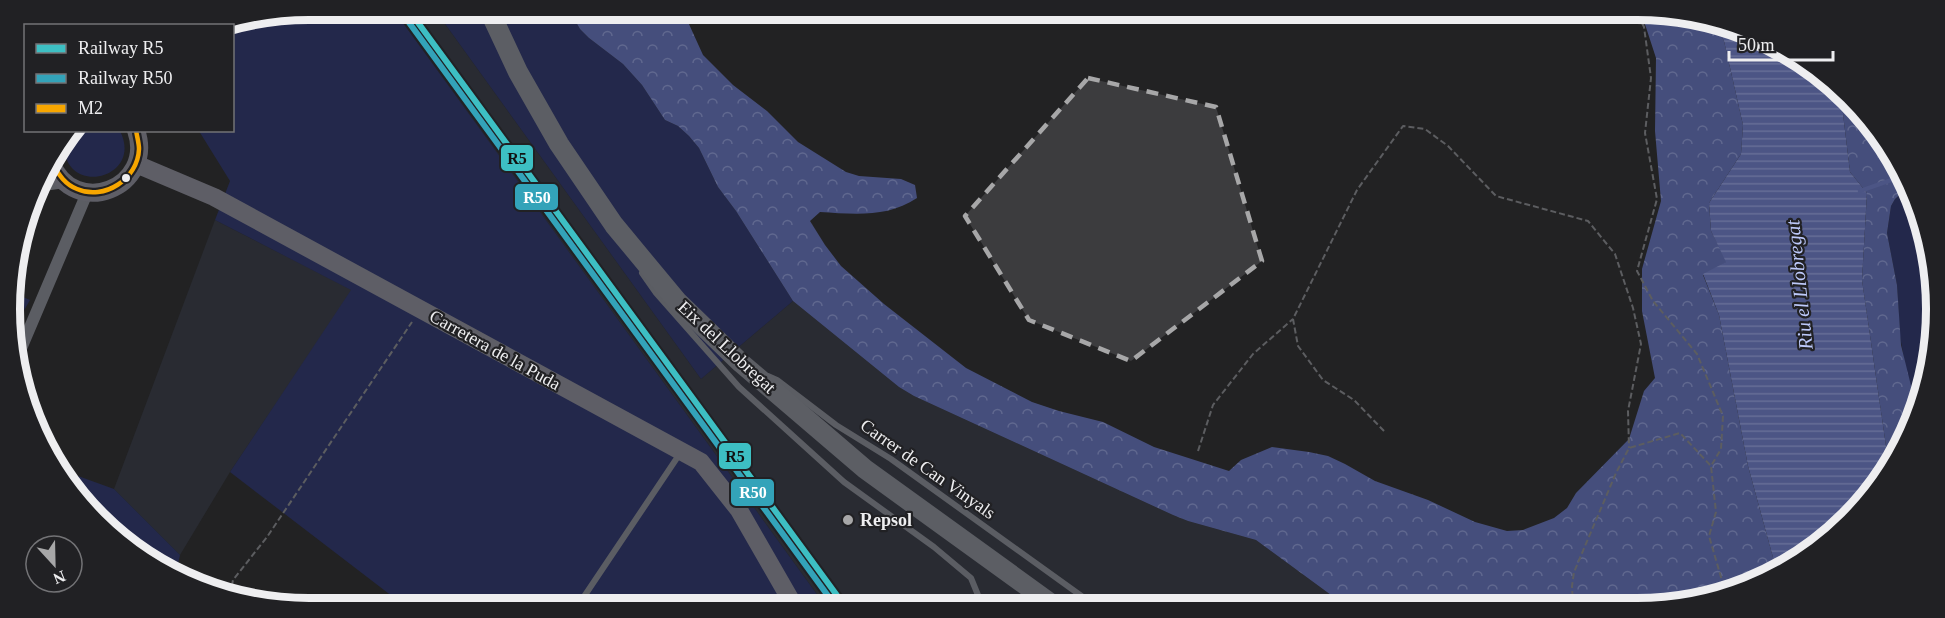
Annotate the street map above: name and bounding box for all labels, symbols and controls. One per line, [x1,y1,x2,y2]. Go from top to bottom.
legend [24,24,234,132]
scale bar [1729,24,1832,62]
text: 50 m [1738,35,1775,55]
text: Railway R5 [78,38,164,58]
text: Railway R50 [78,68,173,88]
text: M2 [78,98,103,118]
line badge: R5 [500,144,534,172]
text: R5 [507,150,527,167]
unlabelled marker [120,172,132,184]
line badge: R50 [514,183,559,211]
text: R50 [523,189,551,206]
water label: Riu el Llobregat [1781,218,1818,352]
street label: Eix del Llobregat [674,297,780,397]
street label: Carretera de la Puda [426,306,564,394]
street label: Carrer de Can Vinyals [857,415,999,523]
line badge: R5 [718,442,752,470]
text: R5 [725,448,745,465]
line badge: R50 [730,478,775,507]
text: R50 [739,484,767,501]
place label: Repsol [860,510,912,530]
marker: Repsol [841,513,855,527]
north arrow [24,534,84,594]
text: N [50,567,68,588]

